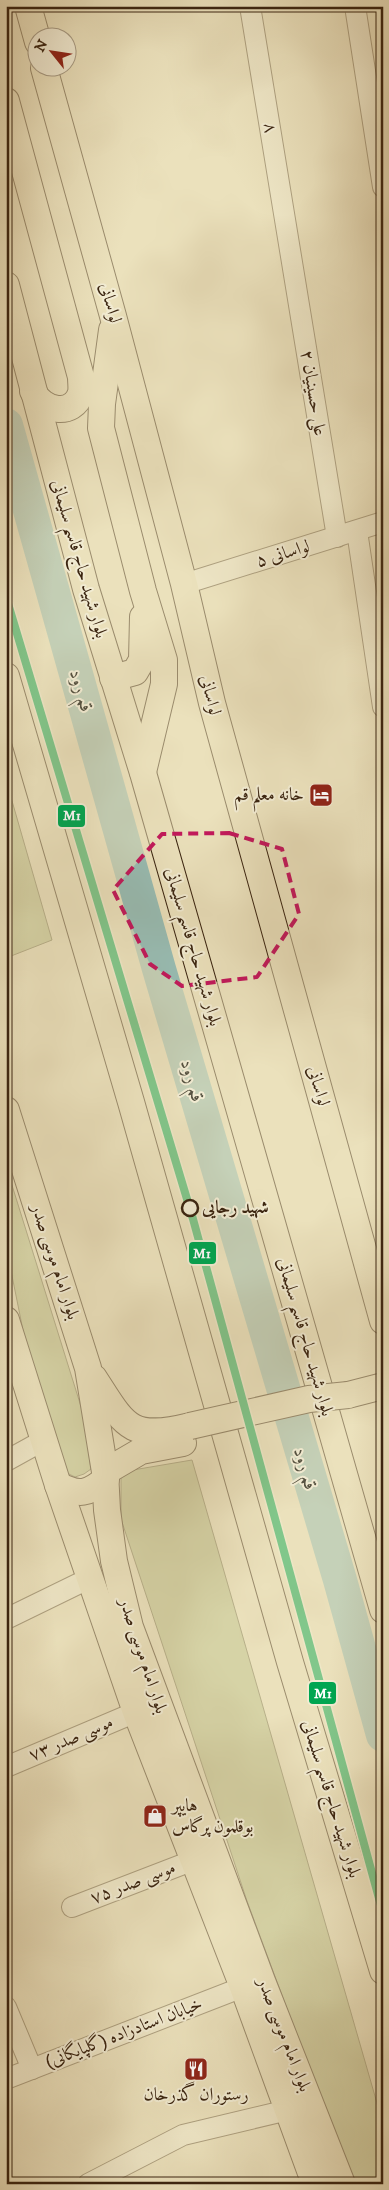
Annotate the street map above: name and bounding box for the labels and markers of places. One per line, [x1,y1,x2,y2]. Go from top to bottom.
hotel icon: خانه معلم قم [308,782,334,808]
place label: خانه معلم قم [234,784,304,812]
place label: شهید رجایی [201,1197,269,1219]
marker: شهید رجایی [181,1199,199,1217]
place label: هایپر بوقلمون پرگاس [170,1795,253,1838]
shop icon: هایپر بوقلمون پرگاس [142,1803,168,1829]
restaurant icon: رستوران گذرخان [183,2056,209,2082]
place label: رستوران گذرخان [143,2081,249,2106]

